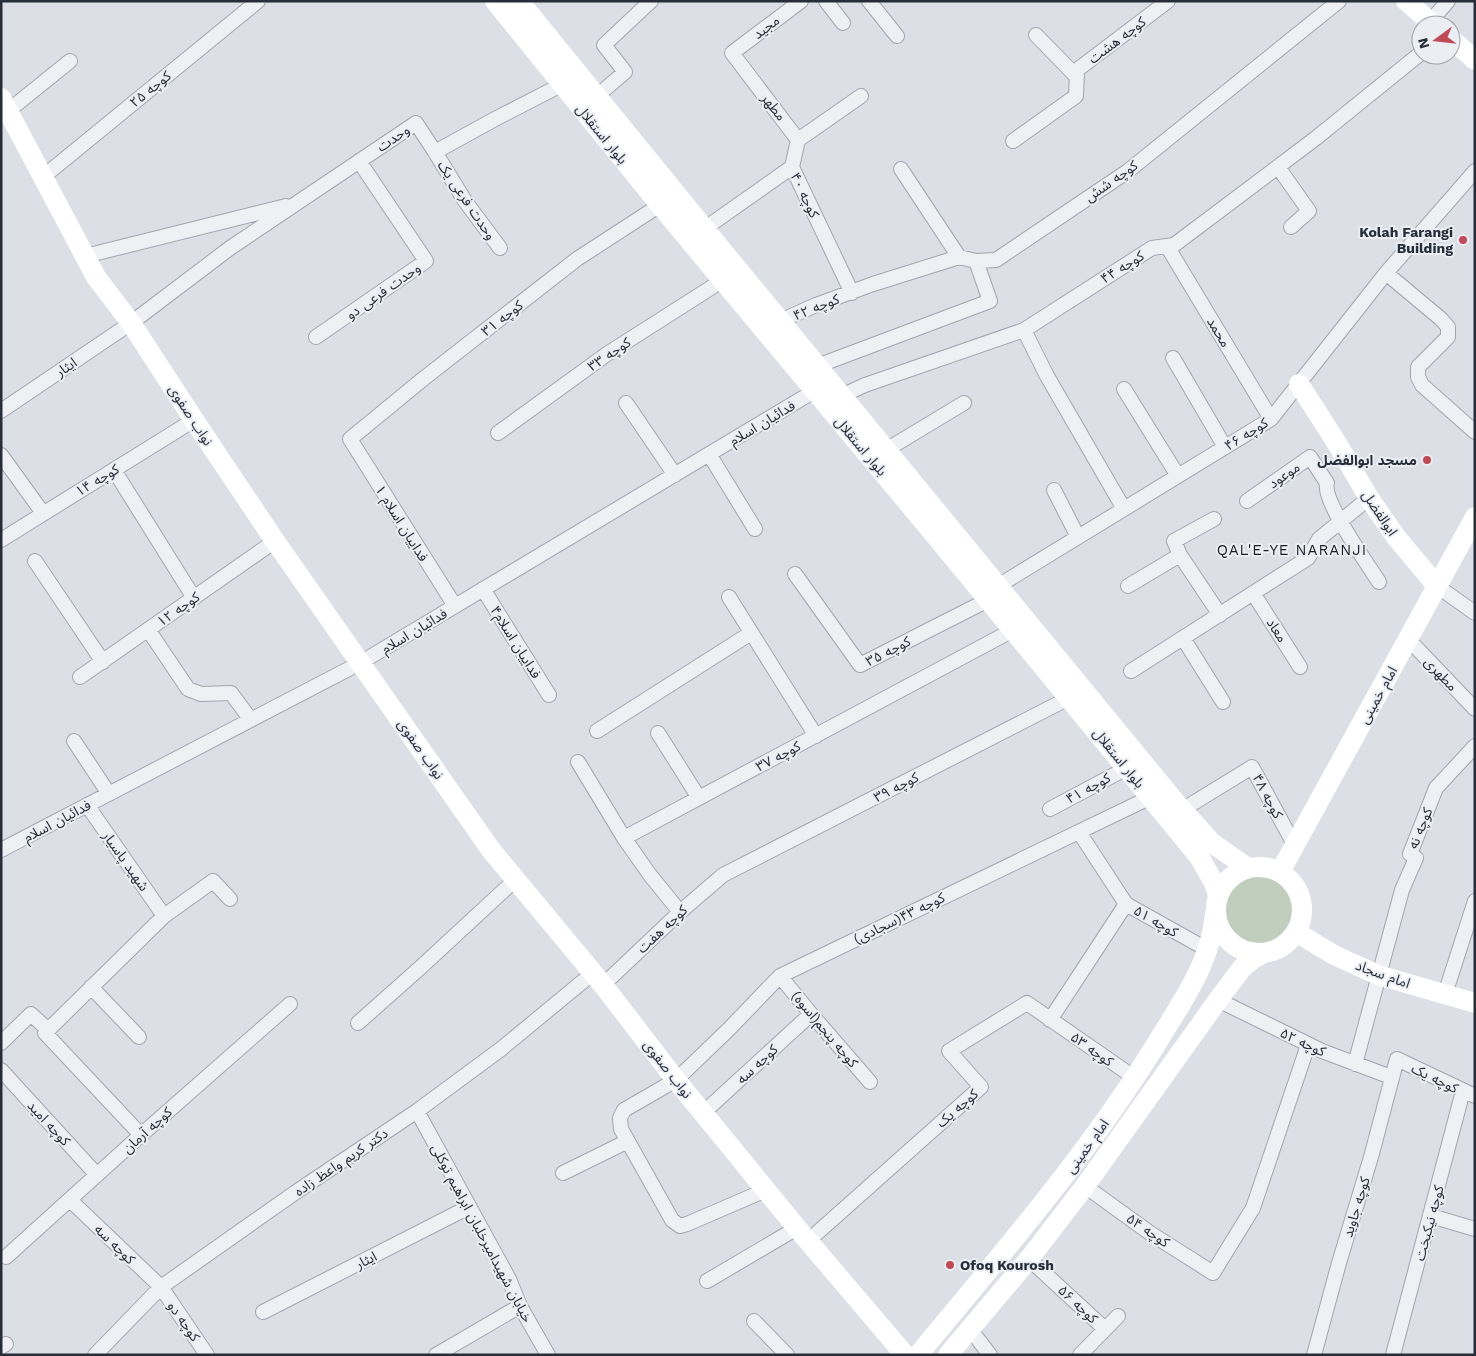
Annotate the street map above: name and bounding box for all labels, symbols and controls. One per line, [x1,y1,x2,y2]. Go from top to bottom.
street label: مجید [750,12,782,42]
street label: کوچه هشت [1085,13,1150,68]
north arrow [1411,15,1461,65]
text: N [1414,36,1433,50]
street label: کوچه ۲۵ [126,67,175,112]
street label: مطهر [757,89,790,124]
street label: بلوار استقلال [572,101,631,168]
street label: وحدت [374,121,413,155]
street label: وحدت فرعی یک [434,157,499,243]
street label: کوچه شش [1081,157,1142,207]
street label: کوچه ۴۰ [785,170,823,221]
place label: Kolah Farangi Building [1359,224,1453,256]
marker: Kolah Farangi Building [1457,234,1469,246]
street label: کوچه ۴۴ [1097,247,1148,288]
street label: وحدت فرعی دو [343,259,424,323]
street label: کوچه ۴۲ [791,290,842,325]
street label: کوچه ۳۱ [478,297,527,341]
street label: محمد [1204,314,1234,350]
street label: کوچه ۳۳ [585,334,635,376]
street label: ایثار [52,354,80,381]
street label: نواب صفوی [165,382,217,449]
street label: فدائیان اسلام [726,397,799,451]
street label: بلوار استقلال [831,413,891,480]
street label: کوچه ۴۶ [1221,414,1272,455]
place label: مسجد ابوالفضل [1317,452,1417,468]
marker: مسجد ابوالفضل [1421,454,1433,466]
street label: موعود [1265,459,1303,492]
street label: کوچه ۱۴ [72,461,123,501]
street label: فداییان اسلام ۱ [370,482,432,566]
street label: ابوالفضل [1358,487,1401,539]
district label: QAL'E-YE NARANJI [1217,541,1367,559]
street label: کوچه ۱۲ [154,588,204,631]
street label: فداییان اسلام۴ [485,603,545,683]
street label: فدائیان اسلام [378,605,451,659]
street label: معاد [1263,615,1291,645]
street label: کوچه ۳۵ [863,633,914,671]
street label: مطهری [1421,654,1461,695]
street label: امام خمینی [1356,664,1403,728]
street label: نواب صفوی [394,716,448,783]
street label: بلوار استقلال [1089,725,1148,792]
street label: کوچه ۳۷ [753,738,804,776]
street label: کوچه ۳۹ [871,769,922,807]
street label: کوچه ۴۱ [1063,769,1114,808]
street label: کوچه ۴۸ [1248,771,1286,822]
street label: فدائیان اسلام [21,797,95,848]
street label: کوچه نه [1405,805,1437,852]
street label: شهید پاسیار [97,827,152,895]
street label: کوچه ۴۳(سجادی) [851,889,948,949]
street label: کوچه هفت [634,902,692,958]
street label: کوچه ۵۱ [1130,902,1181,942]
street label: امام سجاد [1352,957,1412,994]
street label: کوچه پنجم(اسوه) [786,988,862,1072]
street label: کوچه ۵۲ [1277,1025,1328,1061]
street label: کوچه ۵۳ [1066,1029,1117,1071]
street label: نواب صفوی [640,1037,696,1102]
street label: کوچه سه [733,1041,782,1088]
street label: کوچه یک [1408,1060,1461,1098]
street label: کوچه یک [933,1085,983,1132]
street label: کوچه امید [23,1097,74,1150]
street label: کوچه آرمان [119,1103,177,1158]
street label: امام خمینی [1062,1116,1114,1178]
street label: دکتر کریم واعظ زاده [291,1125,393,1202]
street label: خیابان شهیدامیرخلبان ابراهیم توکلی [425,1141,536,1326]
street label: کوچه جاوید [1339,1175,1375,1240]
street label: کوچه نیکبخت [1411,1183,1449,1263]
street label: کوچه ۵۴ [1122,1210,1173,1252]
street label: کوچه سه [90,1221,139,1269]
street label: ایثار [352,1248,380,1273]
place label: Ofoq Kourosh [960,1257,1054,1273]
marker: Ofoq Kourosh [944,1259,956,1271]
street label: کوچه ۵۶ [1054,1282,1101,1328]
street label: کوچه دو [163,1298,204,1345]

